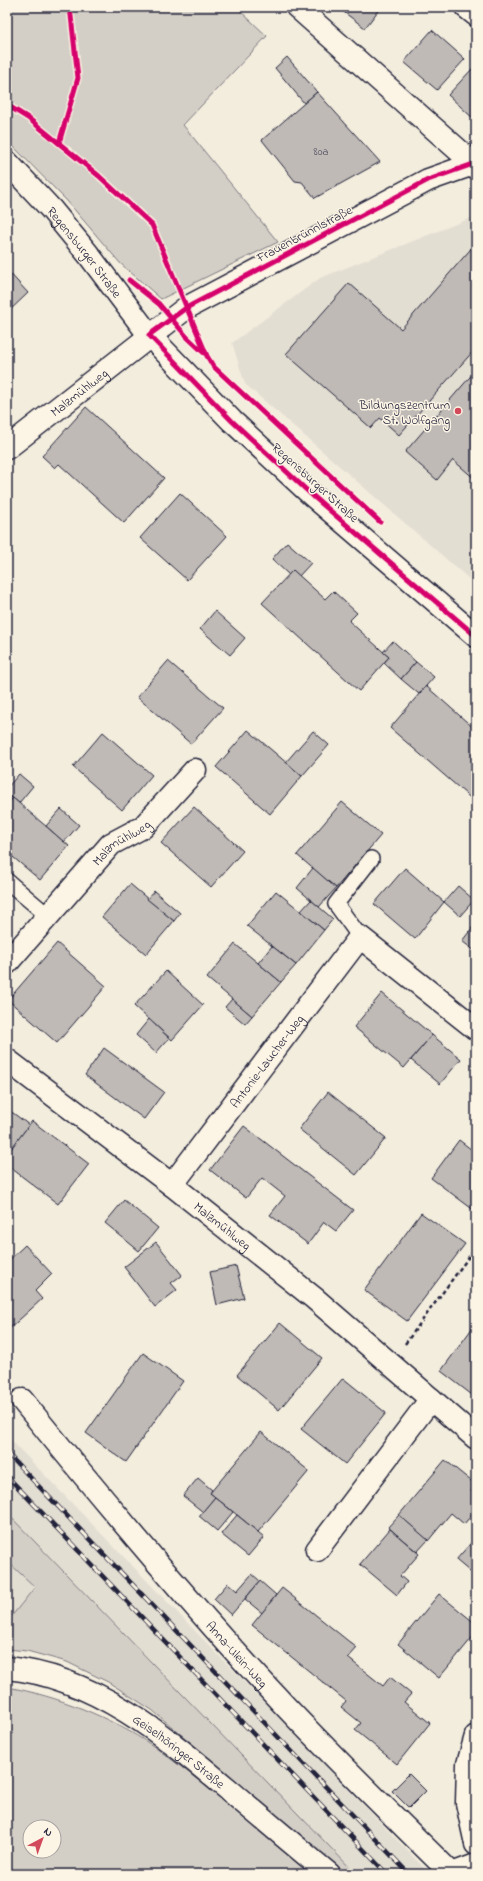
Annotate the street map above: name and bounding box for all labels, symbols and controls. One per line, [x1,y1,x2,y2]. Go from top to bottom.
house number: 80a [314,144,328,160]
street label: Frauenbrünnlstraße [253,201,356,268]
street label: Regensburger Straße [42,203,126,302]
street label: Malzmühlweg [47,364,113,422]
place label: Bildungszentrum St. Wolfgang [359,396,450,431]
marker: Bildungszentrum St. Wolfgang [453,406,463,416]
street label: Regensburger Straße [267,439,363,528]
street label: Malzmühlweg [88,816,157,870]
street label: Antonie-Laucher-Weg [226,1011,310,1112]
street label: Malzmühlweg [189,1198,255,1256]
street label: Anna-Ulein-Weg [201,1617,272,1693]
street label: Geiselhöringer Straße [128,1710,229,1794]
north arrow [22,1819,62,1859]
text: N [40,1824,56,1841]

